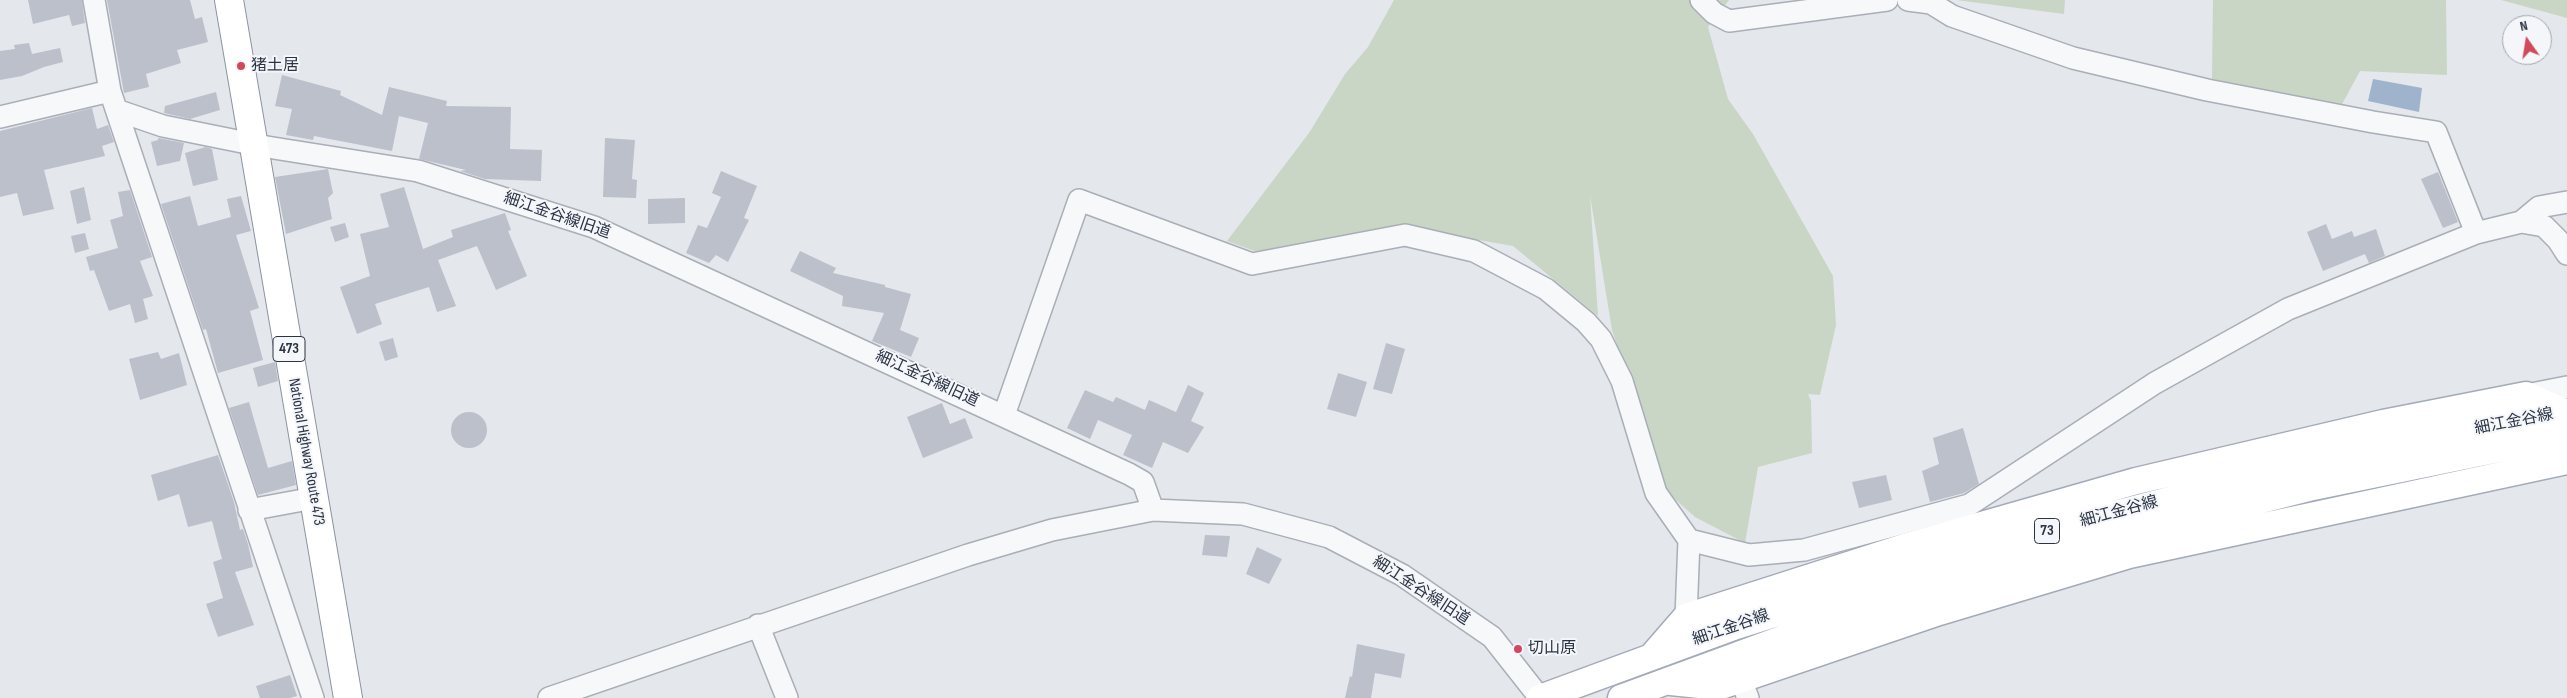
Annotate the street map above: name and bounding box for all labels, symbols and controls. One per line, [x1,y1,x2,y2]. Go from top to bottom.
north arrow [2502,15,2552,65]
text: N [2518,17,2529,35]
place label: 猪土居 [251,56,299,76]
marker: 猪土居 [235,60,247,72]
street label: 細江金谷線旧道 [501,189,613,243]
road number: 473 [273,336,305,362]
street label: 細江金谷線旧道 [872,347,982,411]
street label: National Highway Route 473 [284,377,328,527]
street label: 細江金谷線 [2473,405,2555,439]
street label: 細江金谷線 [2078,492,2160,532]
road number: 73 [2034,518,2060,544]
street label: 細江金谷線旧道 [1369,552,1473,630]
street label: 細江金谷線 [1690,606,1772,650]
place label: 切山原 [1528,639,1576,659]
marker: 切山原 [1512,643,1524,655]

